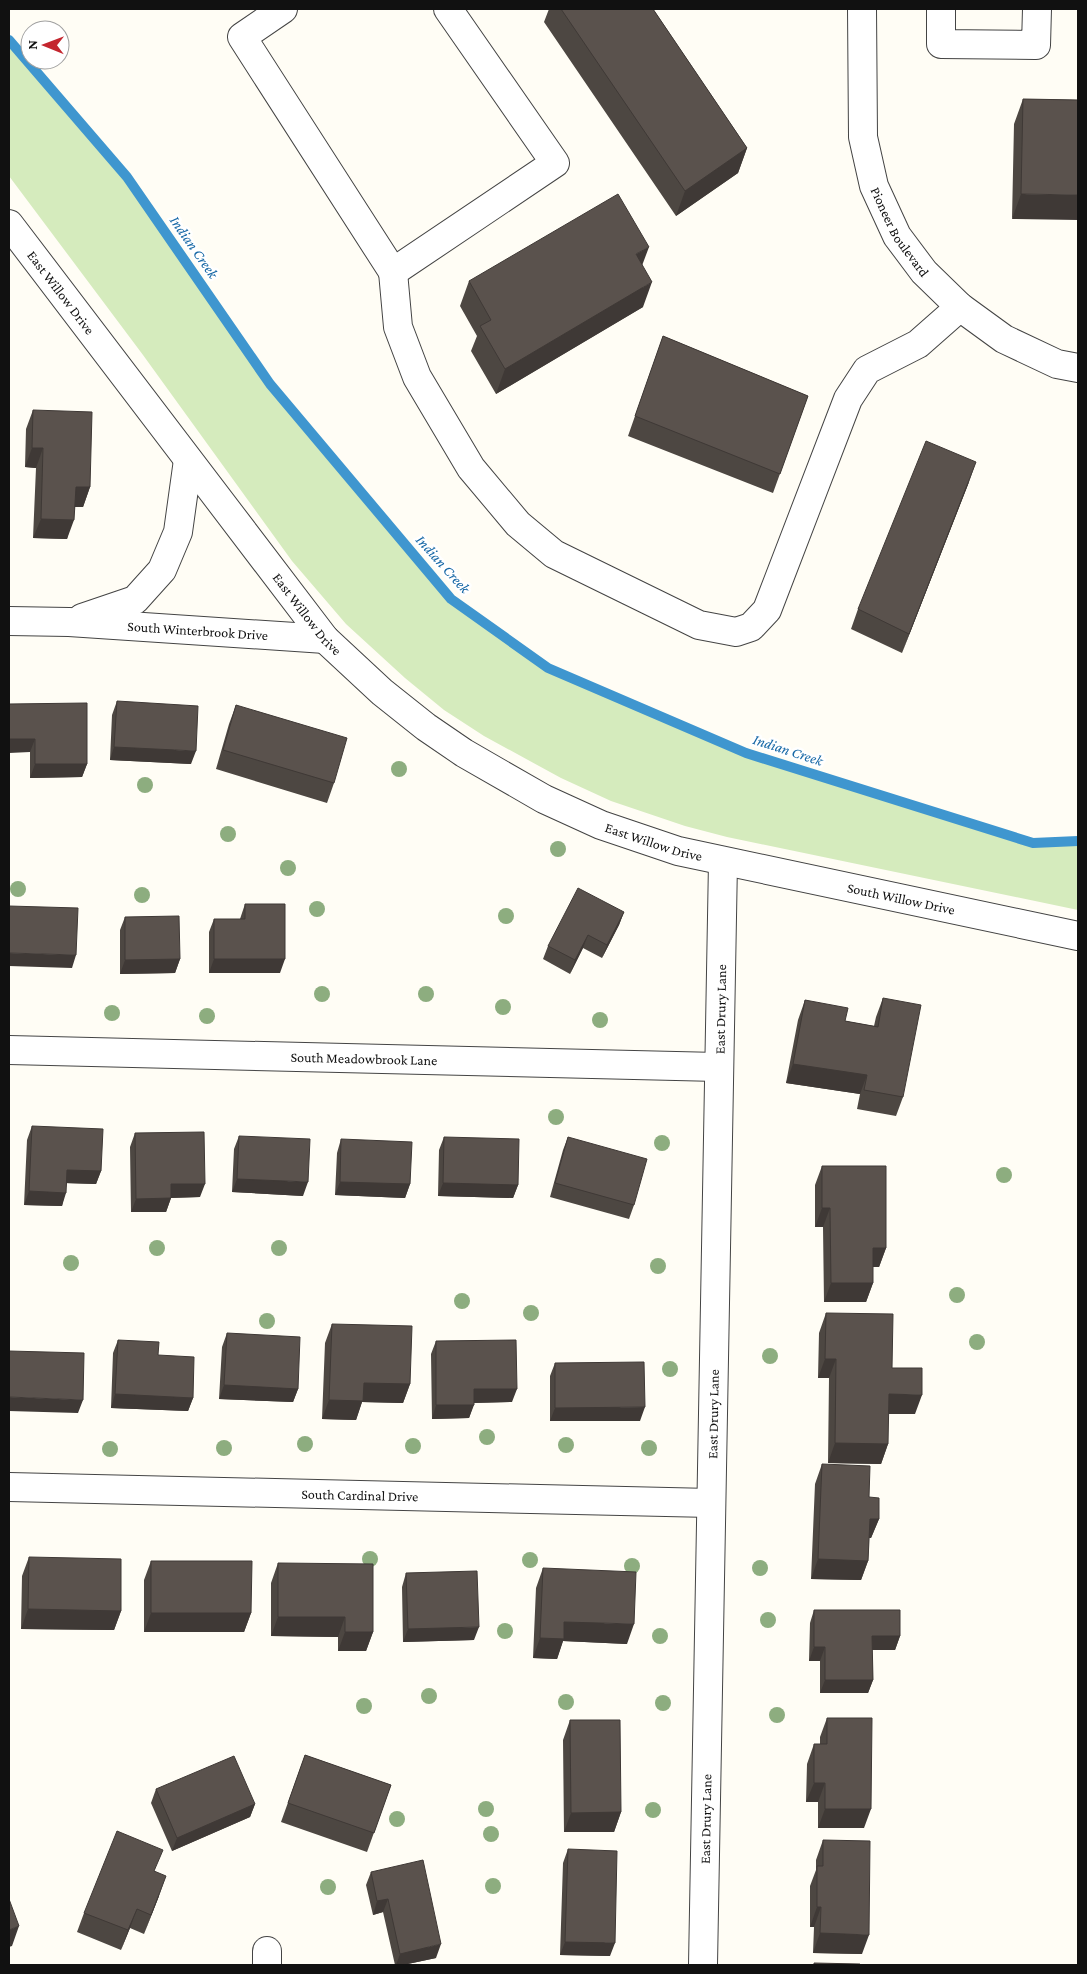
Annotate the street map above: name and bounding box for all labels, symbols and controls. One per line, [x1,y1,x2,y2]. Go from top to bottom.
north arrow [20,20,70,70]
text: N [24,39,40,50]
street label: Pioneer Boulevard [868,184,933,280]
water label: Indian Creek [167,213,222,282]
street label: East Willow Drive [24,247,98,337]
water label: Indian Creek [413,532,474,597]
street label: East Willow Drive [270,570,345,658]
street label: South Winterbrook Drive [127,618,268,643]
water label: Indian Creek [751,731,826,769]
street label: East Willow Drive [603,819,704,864]
street label: South Willow Drive [846,879,956,918]
street label: East Drury Lane [712,964,729,1054]
street label: South Meadowbrook Lane [290,1049,437,1068]
street label: East Drury Lane [704,1369,722,1459]
street label: South Cardinal Drive [301,1486,419,1504]
street label: East Drury Lane [697,1774,714,1864]

